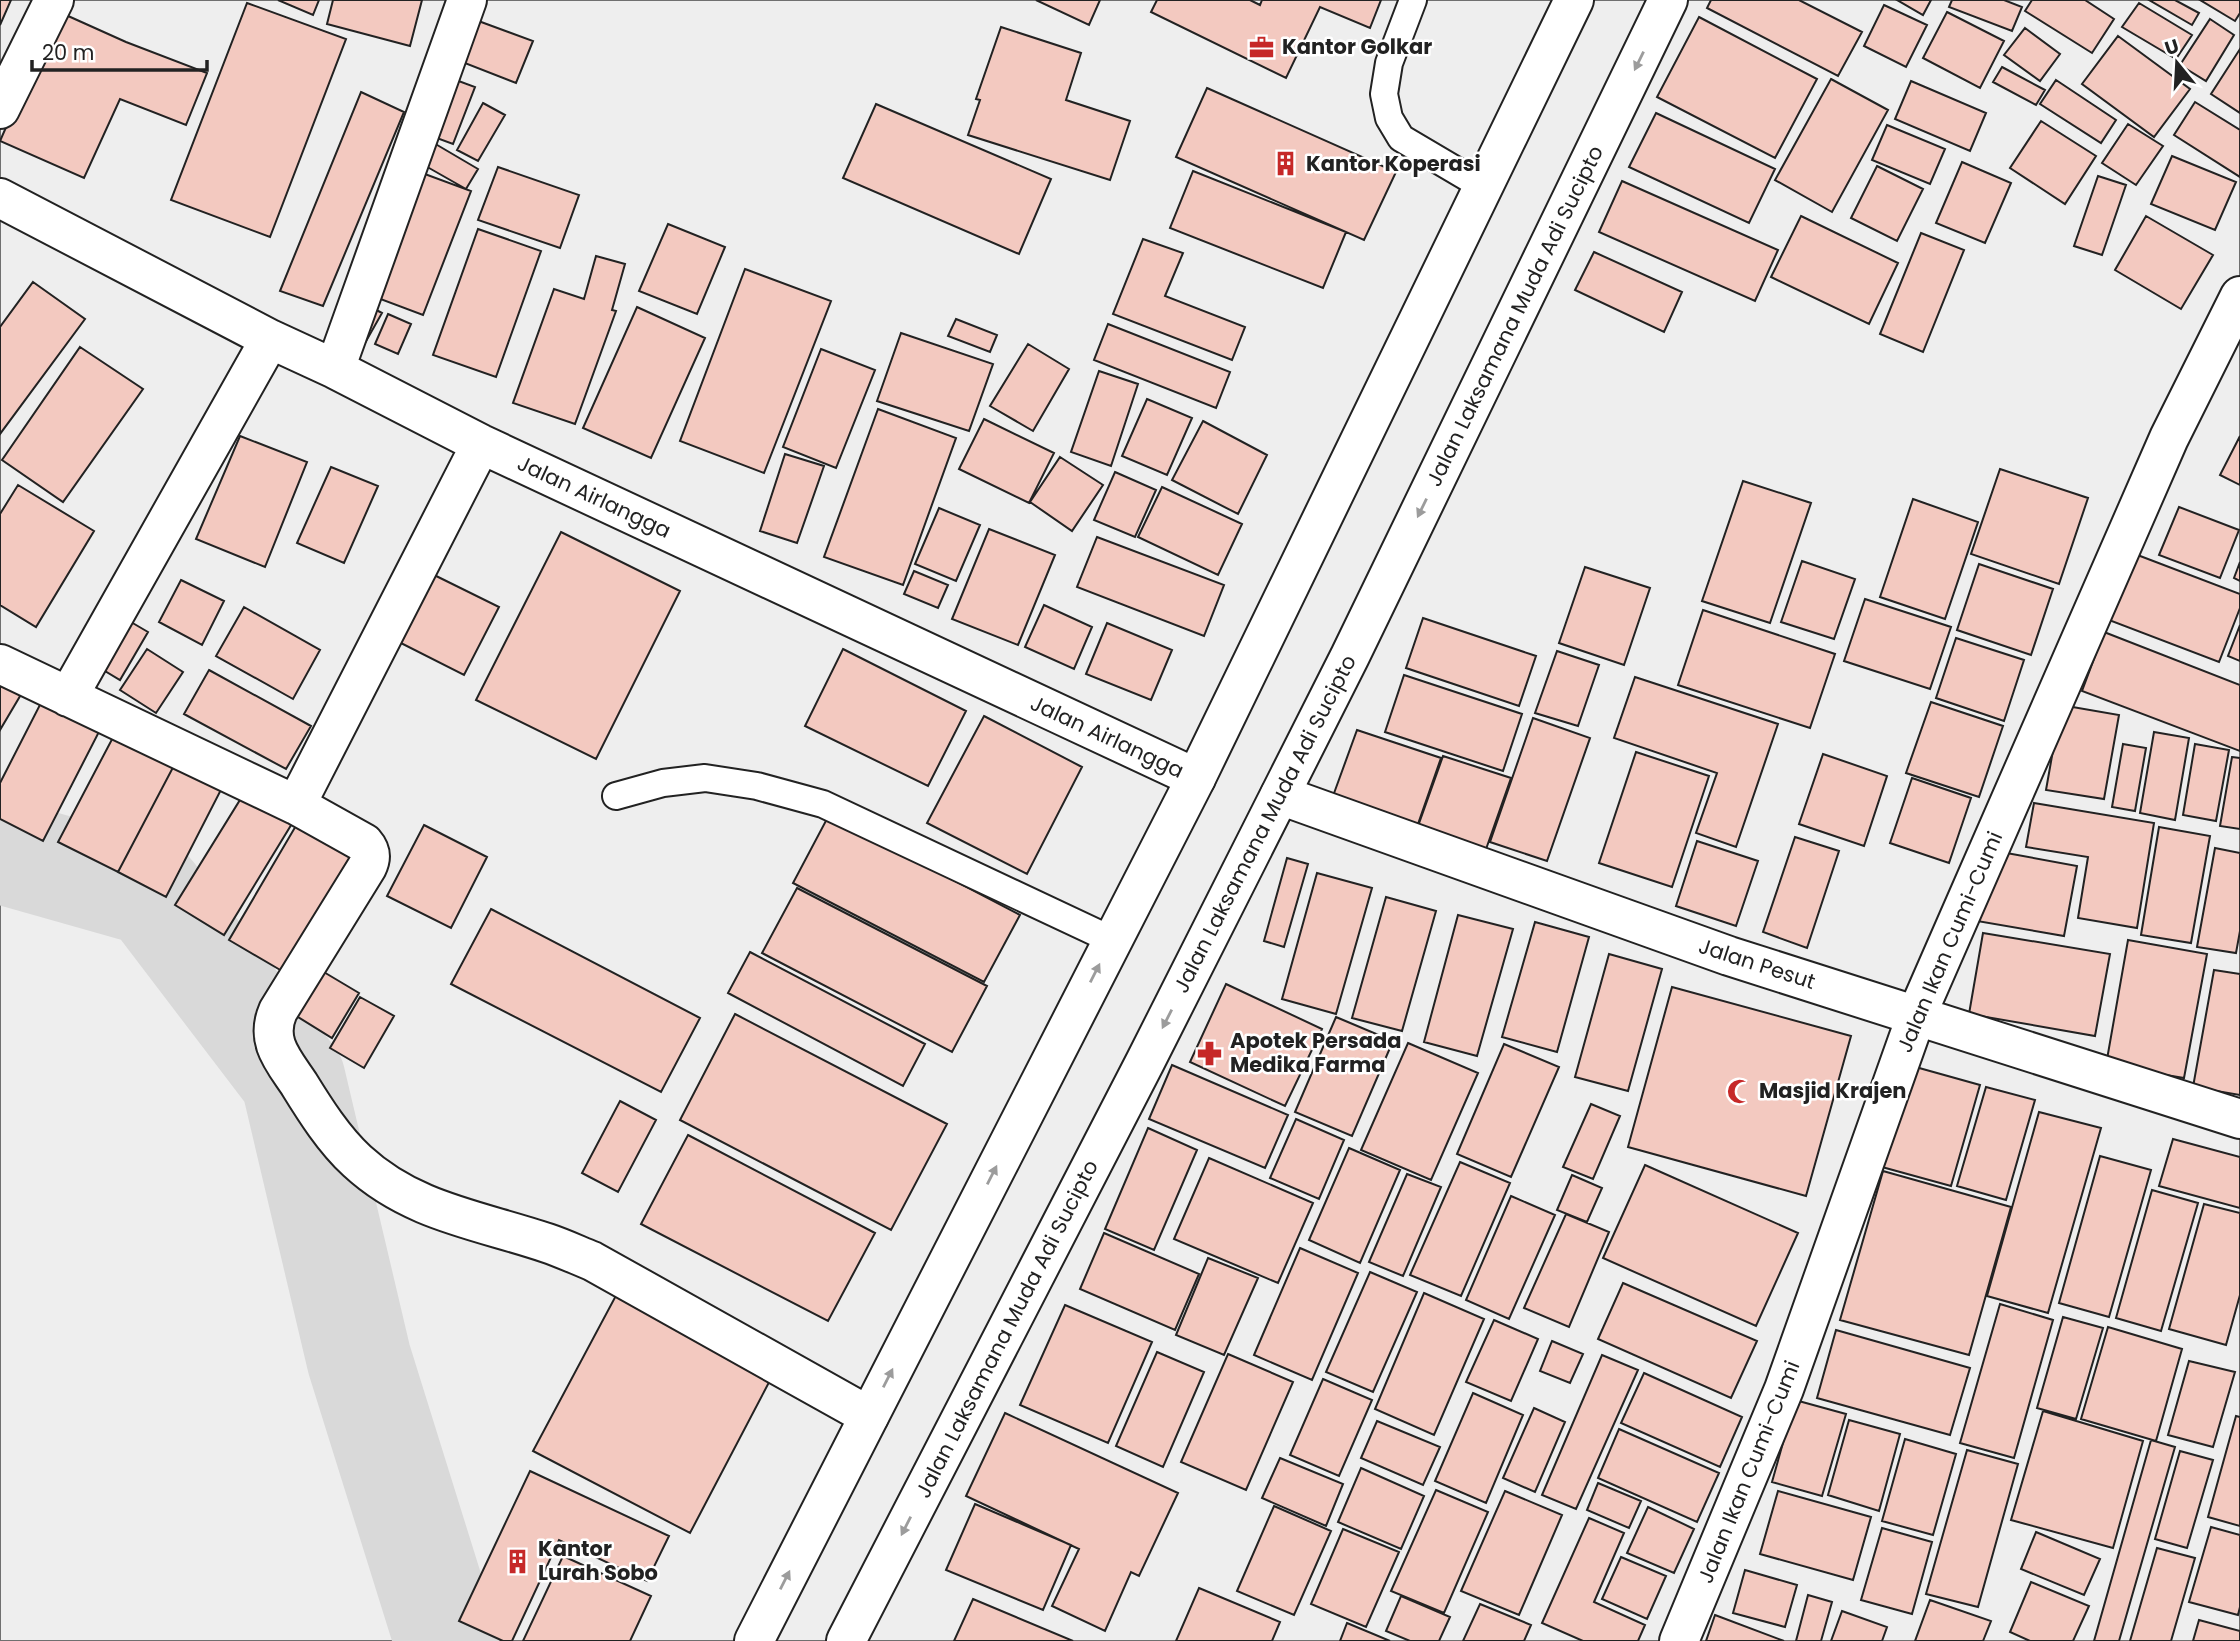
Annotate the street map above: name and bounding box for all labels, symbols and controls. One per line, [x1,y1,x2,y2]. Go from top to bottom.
scale bar [32,28,206,72]
north arrow [2142,28,2212,98]
place label: Kantor Golkar [1282,32,1432,61]
text: U [2161,32,2182,62]
office icon: Kantor Golkar [1248,33,1276,61]
text: 20 m [42,38,95,67]
one-way arrow [1633,51,1644,71]
street label: Jalan Laksamana Muda Adi Sucipto [1419,141,1610,491]
place label: Kantor Koperasi [1306,149,1481,178]
building icon: Kantor Koperasi [1272,150,1300,178]
street label: Jalan Airlangga [513,448,676,545]
one-way arrow [1416,498,1427,518]
street label: Jalan Laksamana Muda Adi Sucipto [1166,650,1363,998]
street label: Jalan Airlangga [1026,688,1189,785]
street label: Jalan Ikan Cumi-Cumi [1890,827,2009,1057]
street label: Jalan Pesut [1695,931,1819,996]
one-way arrow [1089,962,1101,982]
one-way arrow [1161,1009,1172,1029]
place label: Apotek Persada Medika Farma [1230,1026,1402,1079]
pharmacy icon: Apotek Persada Medika Farma [1196,1039,1224,1067]
place label: Masjid Krajen [1759,1076,1906,1105]
mosque icon: Masjid Krajen [1725,1077,1753,1105]
street label: Jalan Laksamana Muda Adi Sucipto [908,1155,1105,1503]
one-way arrow [986,1165,998,1185]
street label: Jalan Ikan Cumi-Cumi [1691,1356,1806,1587]
one-way arrow [883,1368,894,1388]
one-way arrow [900,1516,911,1536]
place label: Kantor Lurah Sobo [538,1534,658,1587]
building icon: Kantor Lurah Sobo [504,1547,532,1575]
one-way arrow [779,1570,790,1590]

